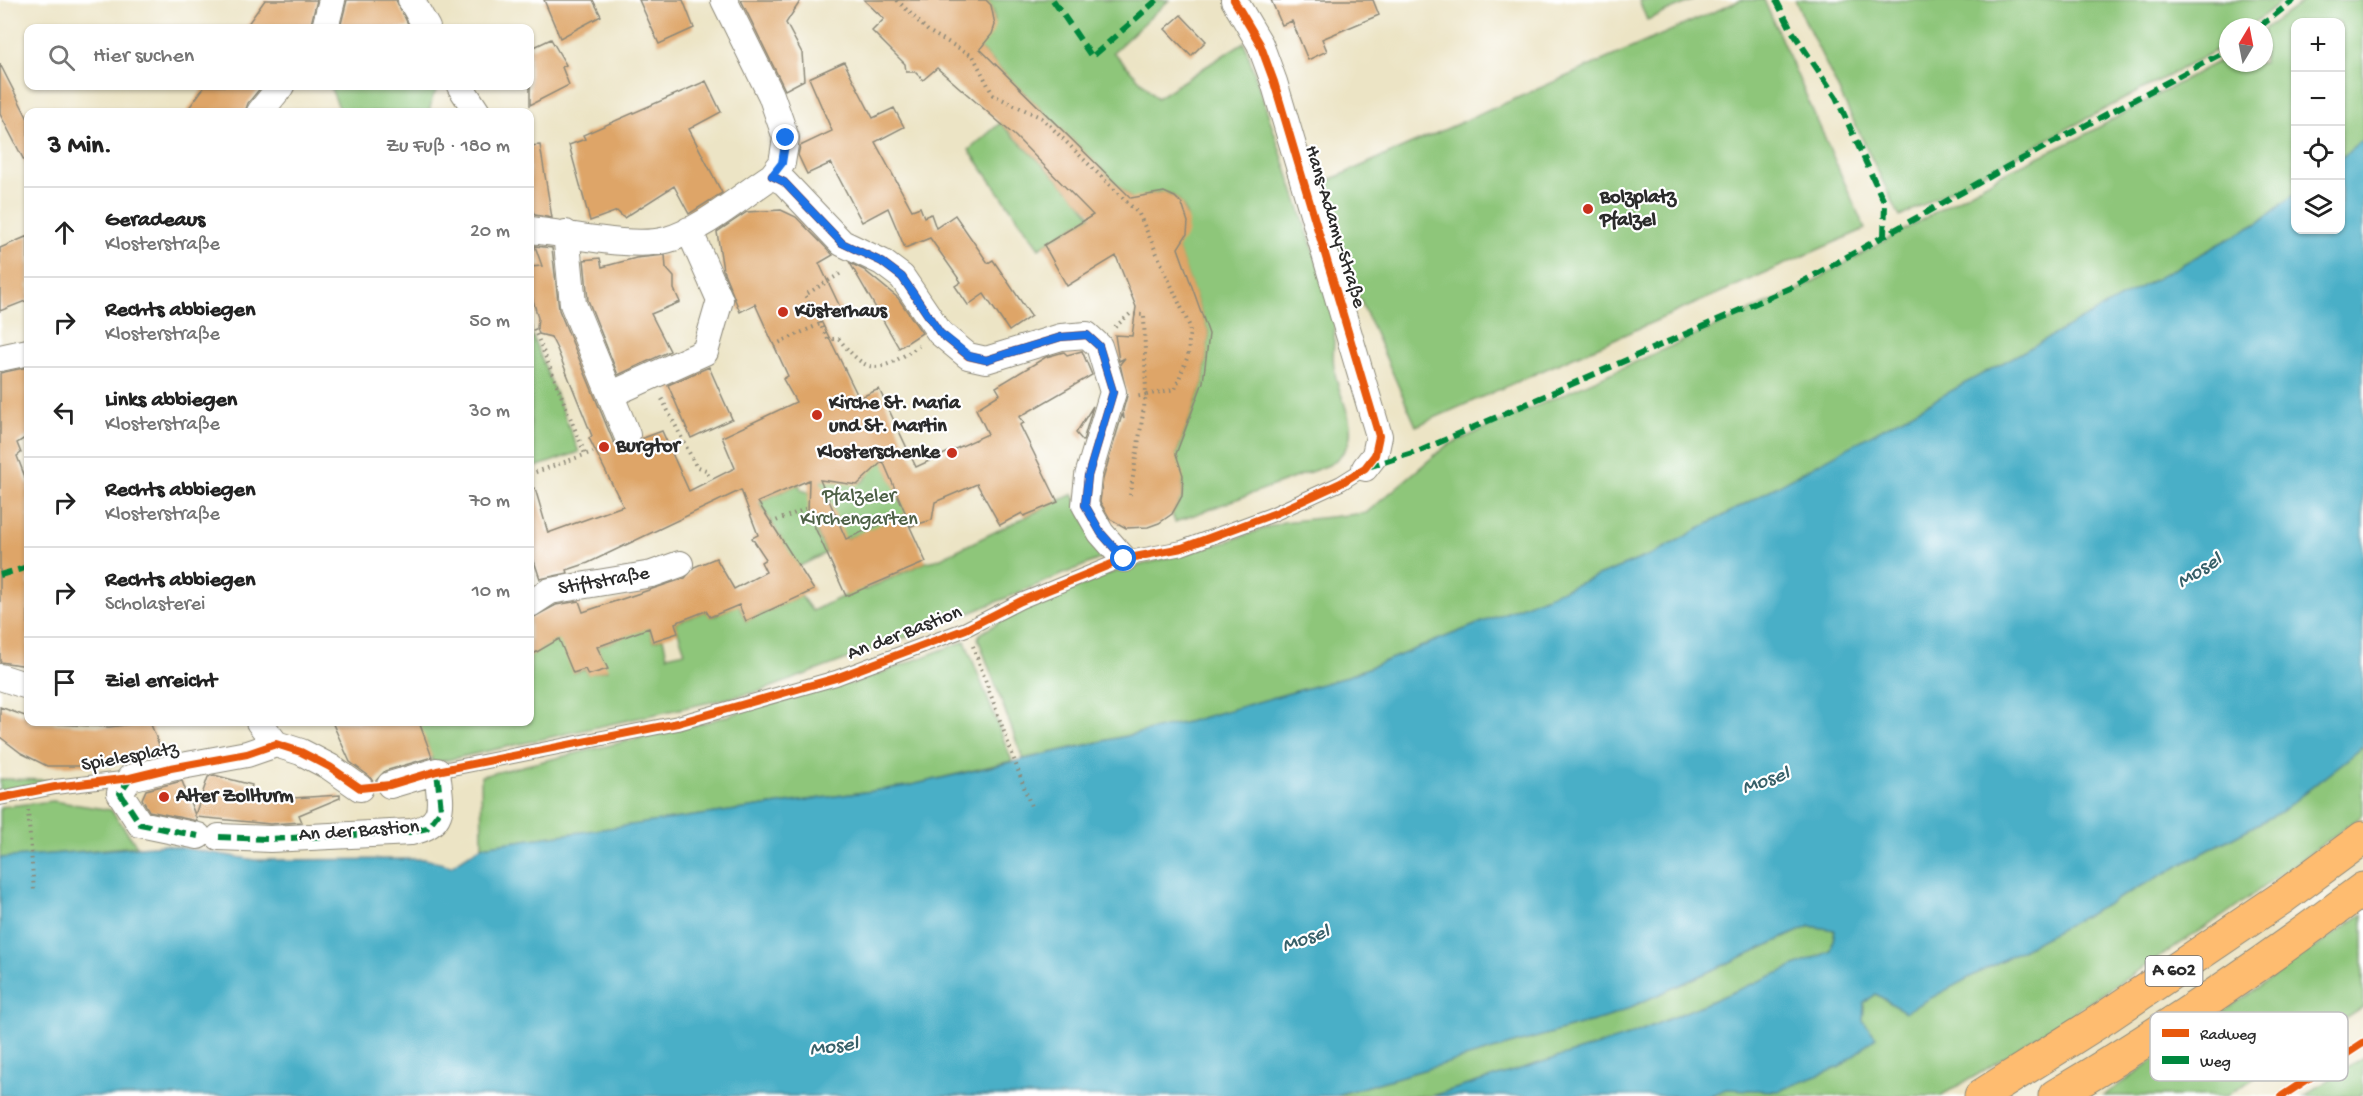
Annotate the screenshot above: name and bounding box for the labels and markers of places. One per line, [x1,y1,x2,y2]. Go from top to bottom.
place label: Bolzplatz Pfalzel [1599,187,1677,233]
marker: Bolzplatz Pfalzel [1581,202,1595,216]
place label: Küsterhaus [794,301,889,324]
marker: Küsterhaus [776,305,790,319]
place label: Kirche St. Maria und St. Martin [828,393,961,439]
marker: Kirche St. Maria und St. Martin [810,408,824,422]
place label: Burgtor [615,436,682,459]
marker: Burgtor [597,440,611,454]
place label: Klosterschenke [816,442,941,465]
marker: Klosterschenke [945,446,959,460]
place label: Alter Zollturm [175,786,294,809]
marker: Alter Zollturm [157,790,171,804]

